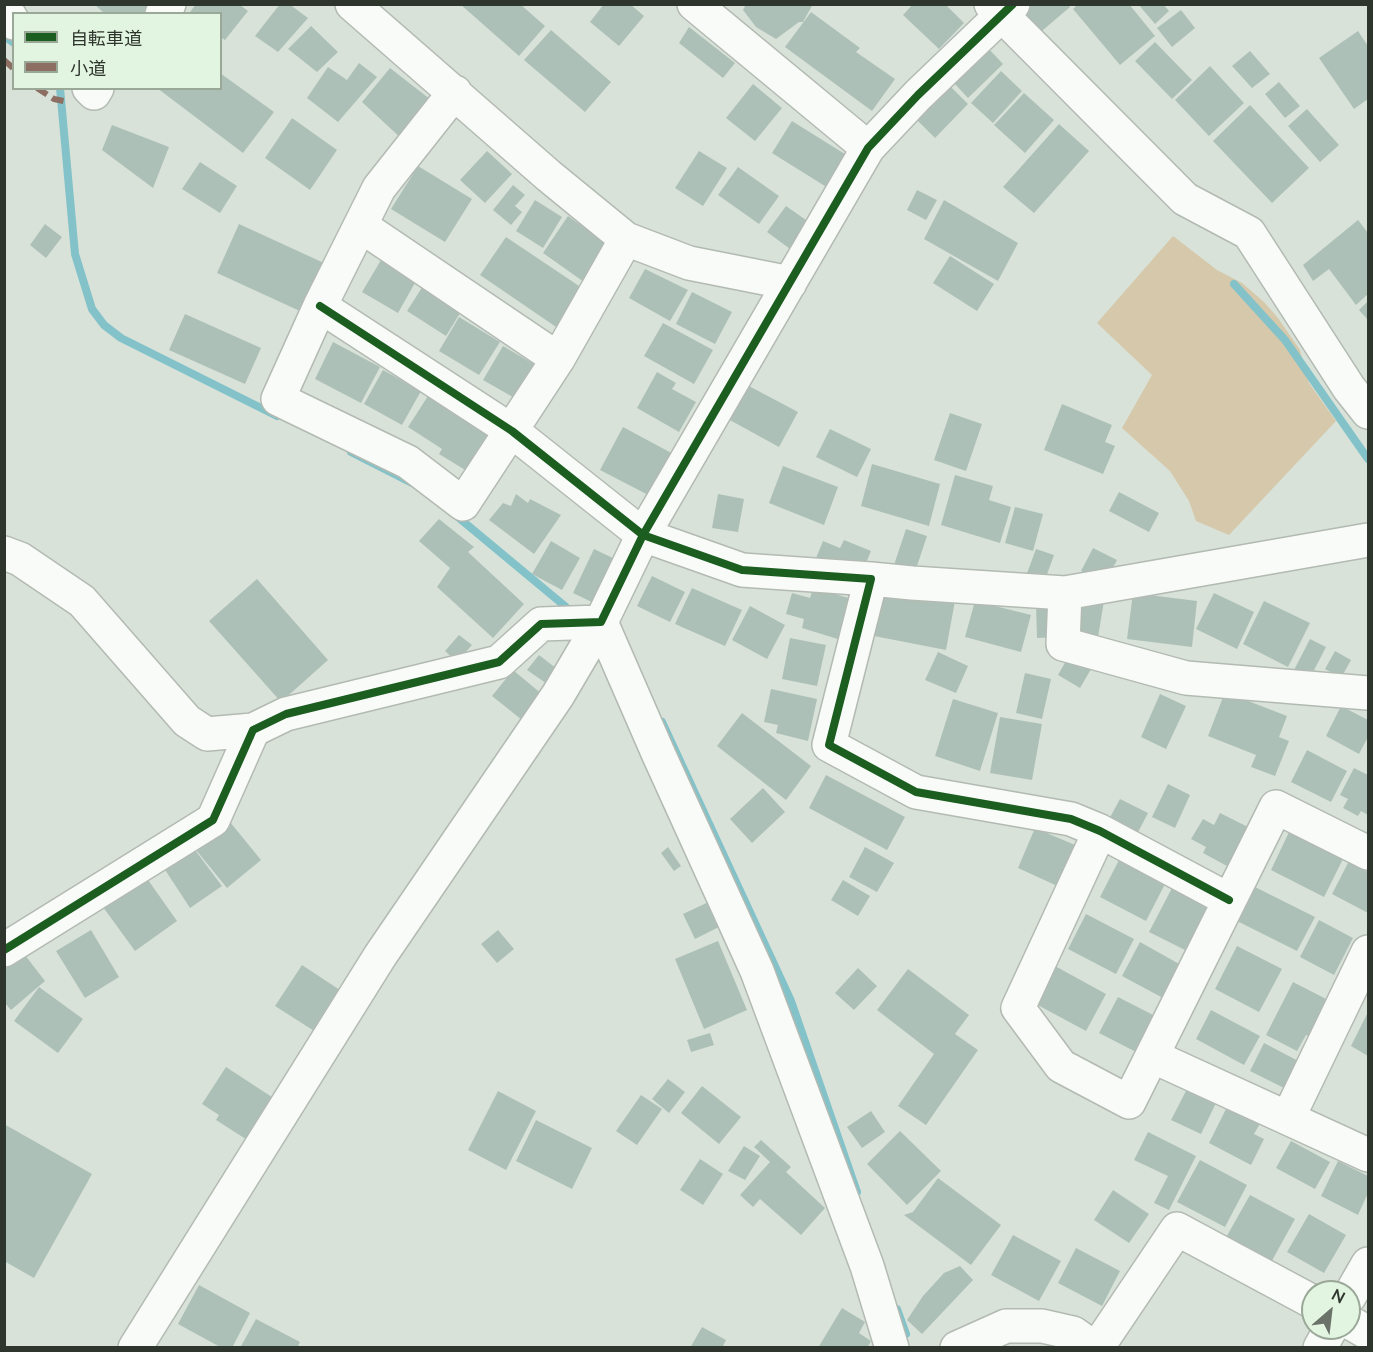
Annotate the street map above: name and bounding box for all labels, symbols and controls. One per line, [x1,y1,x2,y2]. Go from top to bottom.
legend [12,12,222,90]
text: 自転車道 [70,27,142,49]
text: 小道 [70,57,106,79]
north arrow [1301,1280,1361,1340]
text: N [1329,1284,1349,1307]

